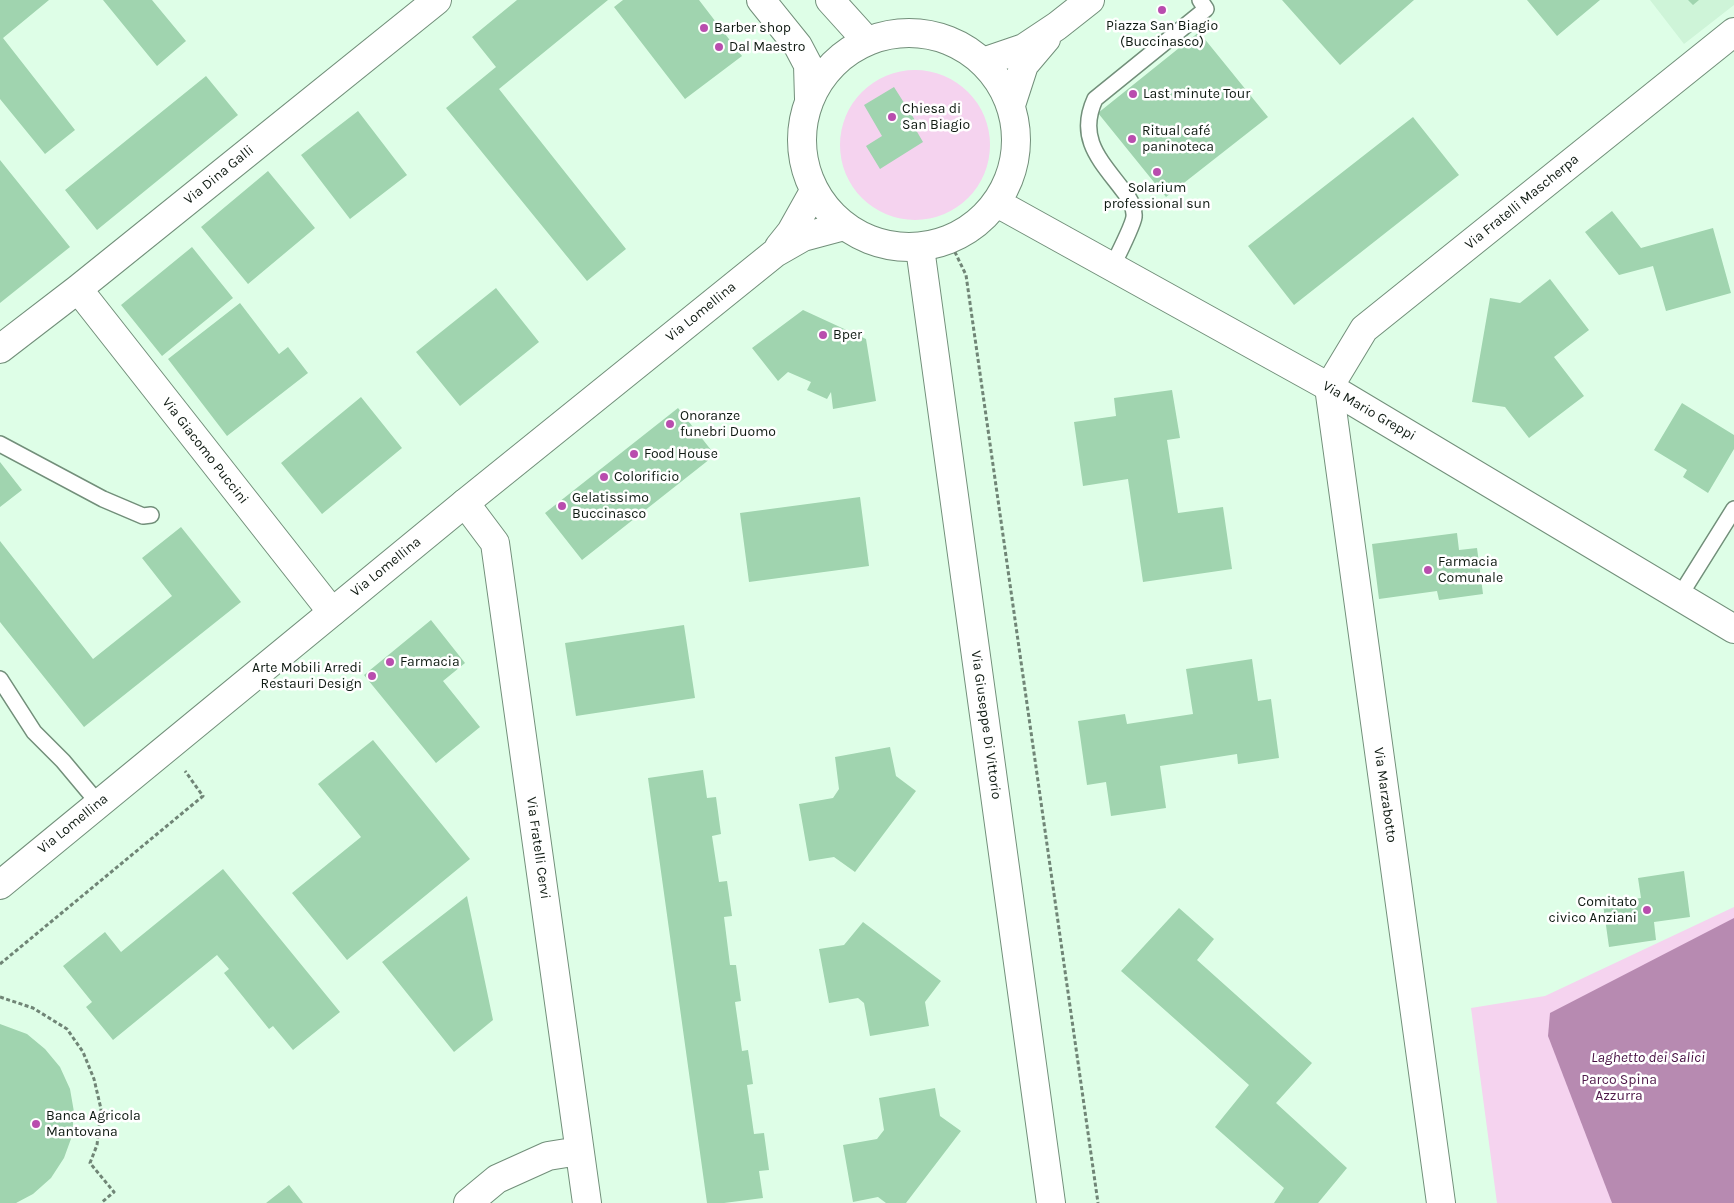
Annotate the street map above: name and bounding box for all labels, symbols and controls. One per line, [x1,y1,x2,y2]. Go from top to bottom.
marker: Piazza San Biagio (Buccinasco) [1156,4,1168,16]
place label: Piazza San Biagio (Buccinasco) [1106,18,1218,50]
place label: Barber shop [714,20,791,36]
marker: Barber shop [698,22,710,34]
place label: Dal Maestro [729,39,805,55]
marker: Dal Maestro [713,41,725,53]
place label: Last minute Tour [1143,86,1250,102]
marker: Last minute Tour [1127,88,1139,100]
place label: Chiesa di San Biagio [902,101,970,134]
marker: Chiesa di San Biagio [886,111,898,123]
place label: Ritual café paninoteca [1142,123,1214,156]
marker: Ritual café paninoteca [1126,133,1138,145]
street label: Via Dina Galli [181,142,257,208]
street label: Via Fratelli Mascherpa [1462,151,1582,253]
marker: Solarium professional sun [1151,166,1163,178]
place label: Solarium professional sun [1103,180,1211,212]
street label: Via Lomellina [662,278,740,346]
place label: Bper [833,327,862,343]
marker: Bper [817,329,829,341]
street label: Via Mario Greppi [1319,378,1419,444]
street label: Via Giacomo Puccini [158,394,252,508]
place label: Onoranze funebri Duomo [680,408,776,441]
marker: Onoranze funebri Duomo [664,418,676,430]
place label: Food House [644,446,718,462]
marker: Food House [628,448,640,460]
place label: Colorificio [614,469,679,485]
marker: Colorificio [598,471,610,483]
place label: Gelatissimo Buccinasco [572,490,649,522]
marker: Gelatissimo Buccinasco [556,500,568,512]
street label: Via Lomellina [347,533,425,601]
place label: Farmacia Comunale [1438,554,1503,586]
marker: Farmacia Comunale [1422,564,1434,576]
street label: Via Giuseppe Di Vittorio [967,650,1005,800]
place label: Farmacia [400,654,460,670]
marker: Farmacia [384,656,396,668]
place label: Arte Mobili Arredi Restauri Design [252,660,362,692]
marker: Arte Mobili Arredi Restauri Design [366,670,378,682]
street label: Via Marzabotto [1370,746,1400,844]
street label: Via Lomellina [34,790,112,858]
street label: Via Fratelli Cervi [523,796,553,900]
place label: Comitato civico Anziani [1549,894,1637,926]
marker: Comitato civico Anziani [1641,904,1653,916]
water label: Laghetto dei Salici [1591,1049,1705,1067]
park label: Parco Spina Azzurra [1581,1072,1657,1104]
place label: Banca Agricola Mantovana [46,1108,141,1140]
marker: Banca Agricola Mantovana [30,1118,42,1130]

